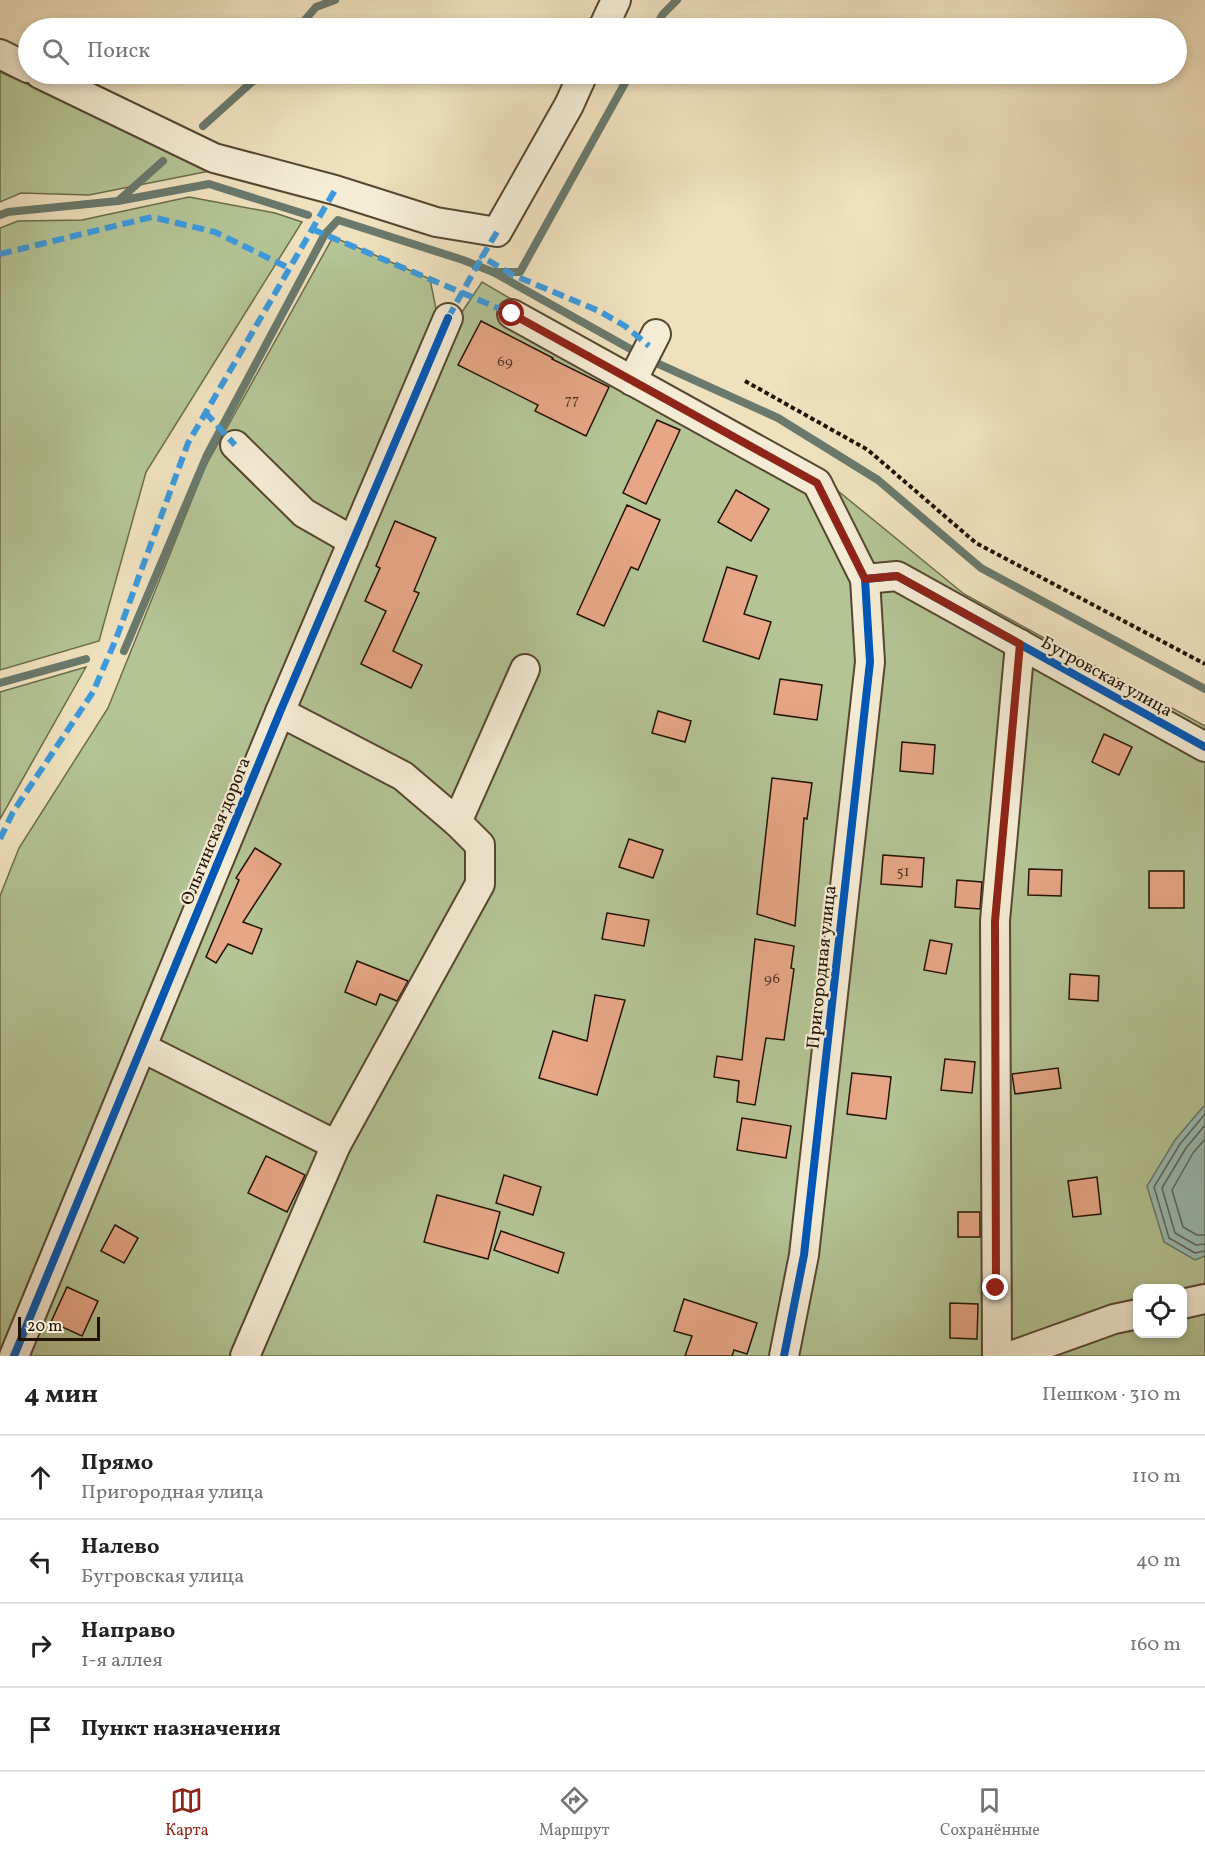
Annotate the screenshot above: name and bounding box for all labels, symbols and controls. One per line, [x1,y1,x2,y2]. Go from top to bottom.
search box [18,18,1187,84]
icon: search [39,35,72,68]
text: Поиск [87,36,150,67]
route start [498,300,524,326]
house number: 69 [497,352,513,373]
house number: 77 [565,390,579,411]
street label: Бугровская улица [1036,631,1177,724]
street label: Ольгинская дорога [175,754,258,909]
house number: 51 [896,862,910,883]
street label: Пригородная улица [801,884,844,1050]
house number: 96 [764,969,780,990]
route end [982,1274,1008,1300]
map controls [1133,1284,1187,1338]
button: locate [1133,1284,1187,1338]
scale bar [18,1314,100,1342]
text: 20 m [27,1316,62,1338]
text: 4 мин [24,1377,98,1413]
text: Пешком · 310 m [1042,1381,1181,1409]
text: Прямо [81,1448,153,1479]
icon: ahead [24,1461,57,1494]
text: 110 m [1132,1463,1181,1491]
text: Пригородная улица [81,1479,264,1507]
text: Налево [81,1532,160,1563]
icon: left [24,1545,57,1578]
text: 40 m [1136,1547,1181,1575]
text: Бугровская улица [81,1563,244,1591]
text: Направо [81,1616,175,1647]
icon: right [24,1629,57,1662]
text: 160 m [1129,1631,1181,1659]
text: 1-я аллея [81,1647,163,1675]
icon: arrive [24,1713,57,1746]
text: Пункт назначения [81,1714,281,1745]
tab: Карта [165,1784,209,1842]
tab: Маршрут [539,1784,610,1842]
tab: Сохранённые [940,1784,1040,1842]

